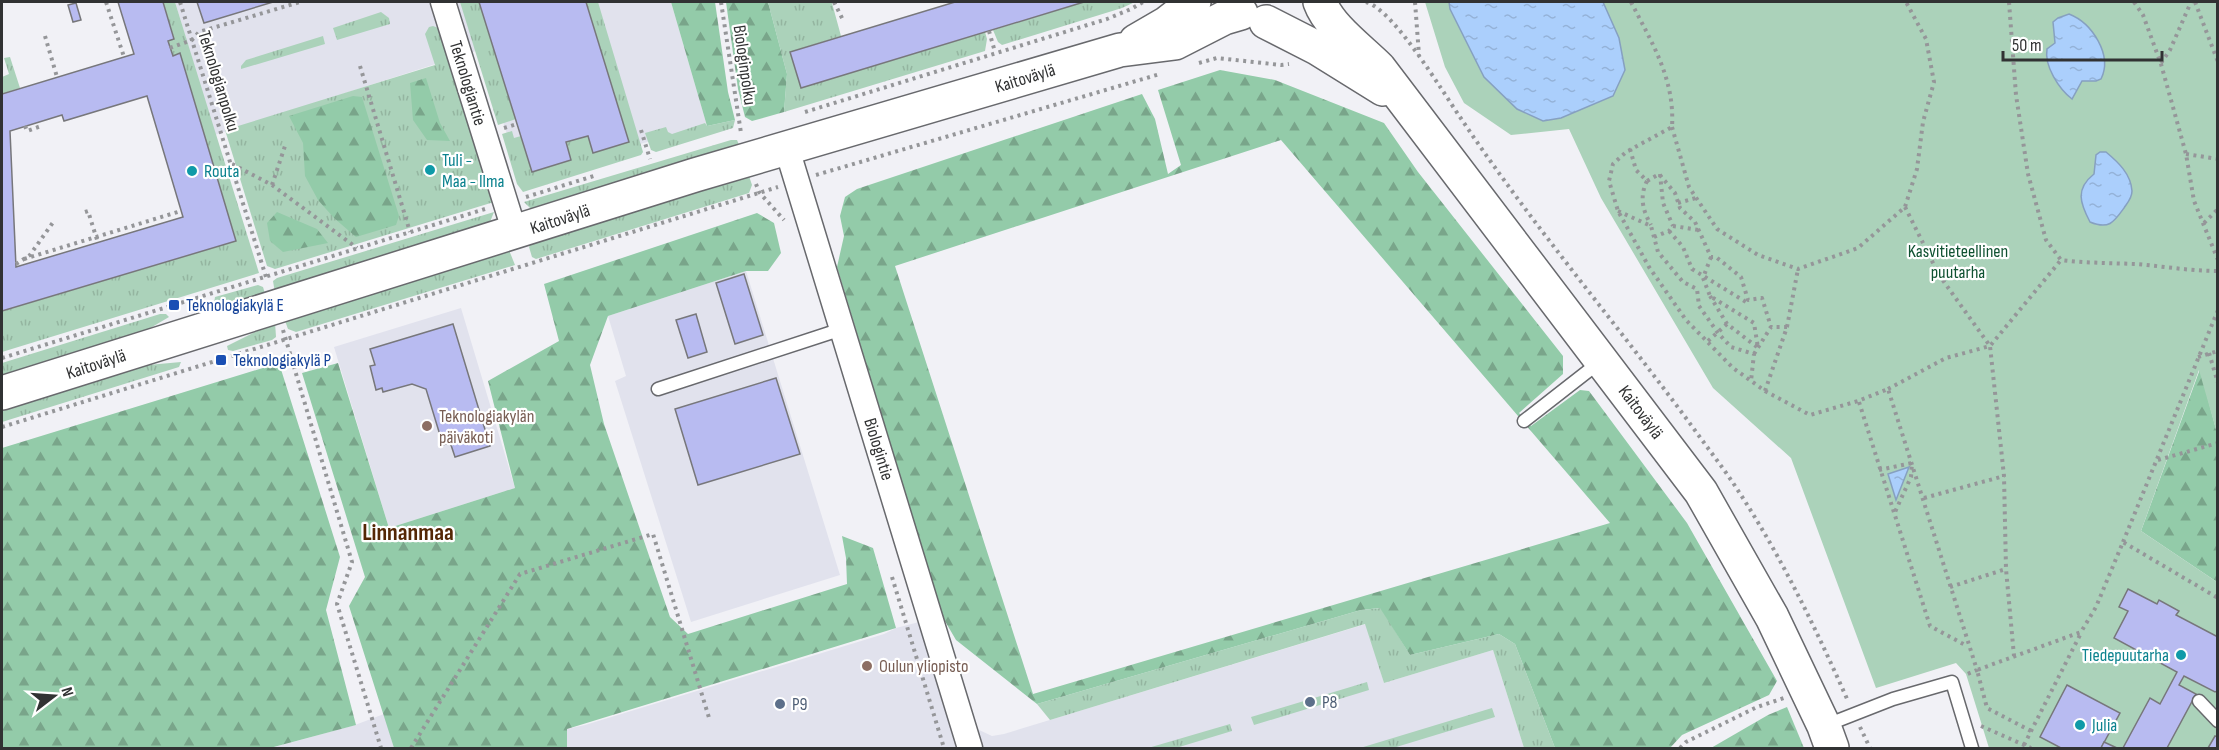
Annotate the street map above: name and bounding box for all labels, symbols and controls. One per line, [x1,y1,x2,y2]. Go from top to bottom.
street label: Biologinpolku [729,24,761,106]
scale bar [2003,24,2162,62]
street label: Teknologianpolku [193,28,244,134]
text: 50 m [2012,35,2042,56]
street label: Teknologiantie [445,38,490,128]
street label: Kaitoväylä [993,59,1058,98]
place label: Tuli - Maa - Ilma [442,150,504,192]
place label: Routa [204,161,239,182]
marker: Tuli - Maa - Ilma [423,163,437,177]
marker: Routa [185,164,199,178]
street label: Kaitoväylä [528,200,593,239]
park label: Kasvitieteellinen puutarha [1908,241,2008,283]
place label: Teknologiakylä E [186,295,284,316]
marker: Teknologiakylä E [167,298,181,312]
street label: Kaitoväylä [64,345,129,384]
place label: Teknologiakylä P [233,350,332,371]
marker: Teknologiakylä P [214,353,228,367]
street label: Kaitoväylä [1614,381,1668,443]
place label: Teknologiakylän päiväkoti [439,406,534,448]
street label: Biologintie [859,415,898,483]
marker: Teknologiakylän päiväkoti [420,419,434,433]
district label: Linnanmaa [362,518,454,547]
place label: Tiedepuutarha [2082,645,2169,666]
marker: Tiedepuutarha [2174,648,2188,662]
place label: Oulun yliopisto [879,656,968,677]
marker: Oulun yliopisto [860,659,874,673]
north arrow [24,666,84,726]
text: N [57,685,77,699]
place label: P8 [1322,692,1338,713]
place label: P9 [792,694,808,715]
marker: P8 [1303,695,1317,709]
marker: P9 [773,697,787,711]
place label: Julia [2091,715,2117,736]
marker: Julia [2073,718,2087,732]

